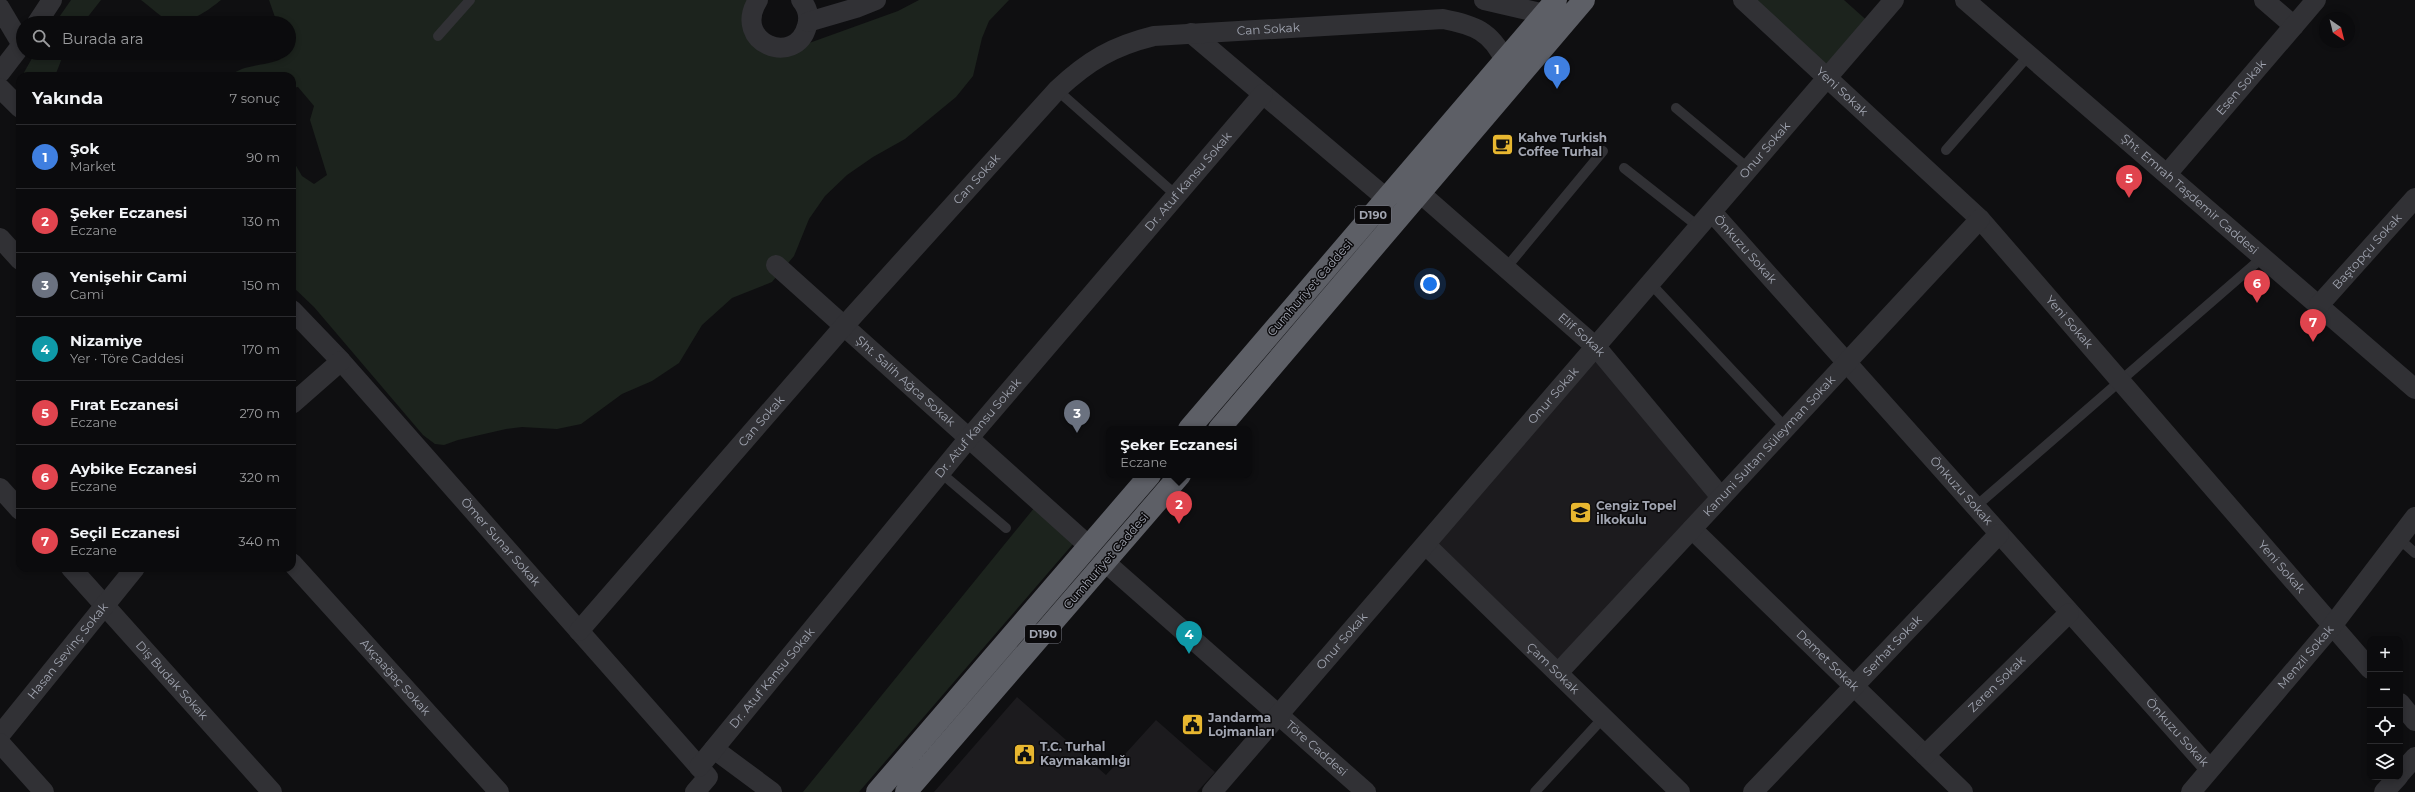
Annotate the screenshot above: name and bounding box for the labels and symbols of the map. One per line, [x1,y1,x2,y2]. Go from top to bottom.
north arrow [2319,12,2355,48]
street label: Can Sokak [1236,19,1301,38]
pin: 1 [1544,56,1570,89]
street label: Esen Sokak [2213,56,2269,118]
street label: Yeni Sokak [1814,64,1872,119]
street label: Onur Sokak [1736,118,1794,181]
street label: Dr. Atuf Kansu Sokak [1141,128,1235,234]
place label: Kahve Turkish Coffee Turhal [1518,130,1607,159]
street label: Şht. Emrah Taşdemir Caddesi [2118,130,2262,257]
cafe icon: Kahve Turkish Coffee Turhal [1489,132,1515,158]
street label: Can Sokak [950,150,1004,207]
pin: 5 [2116,165,2142,198]
road number: D190 [1355,206,1391,224]
street label: Baştopçu Sokak [2329,210,2405,292]
street label: Önkuzu Sokak [1711,212,1781,287]
street label: Cumhuriyet Caddesi [1264,236,1356,339]
pin: 6 [2244,270,2270,303]
your location [1420,274,1440,294]
street label: Yeni Sokak [2043,292,2097,352]
pin: 7 [2300,309,2326,342]
street label: Elif Sokak [1555,310,1609,360]
street label: Şht. Salih Ağca Sokak [853,332,959,430]
street label: Onur Sokak [1524,363,1582,427]
street label: Kanuni Sultan Süleyman Sokak [1699,371,1839,519]
street label: Dr. Atuf Kansu Sokak [931,374,1024,481]
street label: Can Sokak [735,391,788,450]
pin: 3 [1064,400,1090,433]
street label: Önkuzu Sokak [1927,453,1997,529]
pin: 2 [1166,491,1192,524]
street label: Ömer Sunar Sokak [458,494,545,590]
place label: Cengiz Topel İlkokulu [1596,498,1676,527]
school or university icon: Cengiz Topel İlkokulu [1567,500,1593,526]
street label: Cumhuriyet Caddesi [1060,509,1152,612]
street label: Yeni Sokak [2255,537,2309,597]
street label: Hasan Sevinç Sokak [24,599,111,702]
street label: Onur Sokak [1313,609,1371,672]
street label: Serhat Sokak [1859,611,1925,679]
pin: 4 [1176,621,1202,654]
street label: Menzil Sokak [2274,621,2337,692]
street label: Dr. Atuf Kansu Sokak [726,624,818,731]
road number: D190 [1025,625,1061,643]
street label: Demet Sokak [1794,627,1863,695]
street label: Akçaağaç Sokak [357,636,435,719]
street label: Diş Budak Sokak [133,637,212,723]
street label: Çam Sokak [1524,639,1583,698]
street label: Zeren Sokak [1965,652,2029,715]
street label: Önkuzu Sokak [2143,695,2213,770]
place label: Jandarma Lojmanları [1207,710,1275,739]
public building icon: Jandarma Lojmanları [1180,712,1206,738]
street label: Töre Caddesi [1283,717,1351,779]
place label: T.C. Turhal Kaymakamlığı [1040,739,1130,768]
public building icon: T.C. Turhal Kaymakamlığı [1012,741,1038,767]

